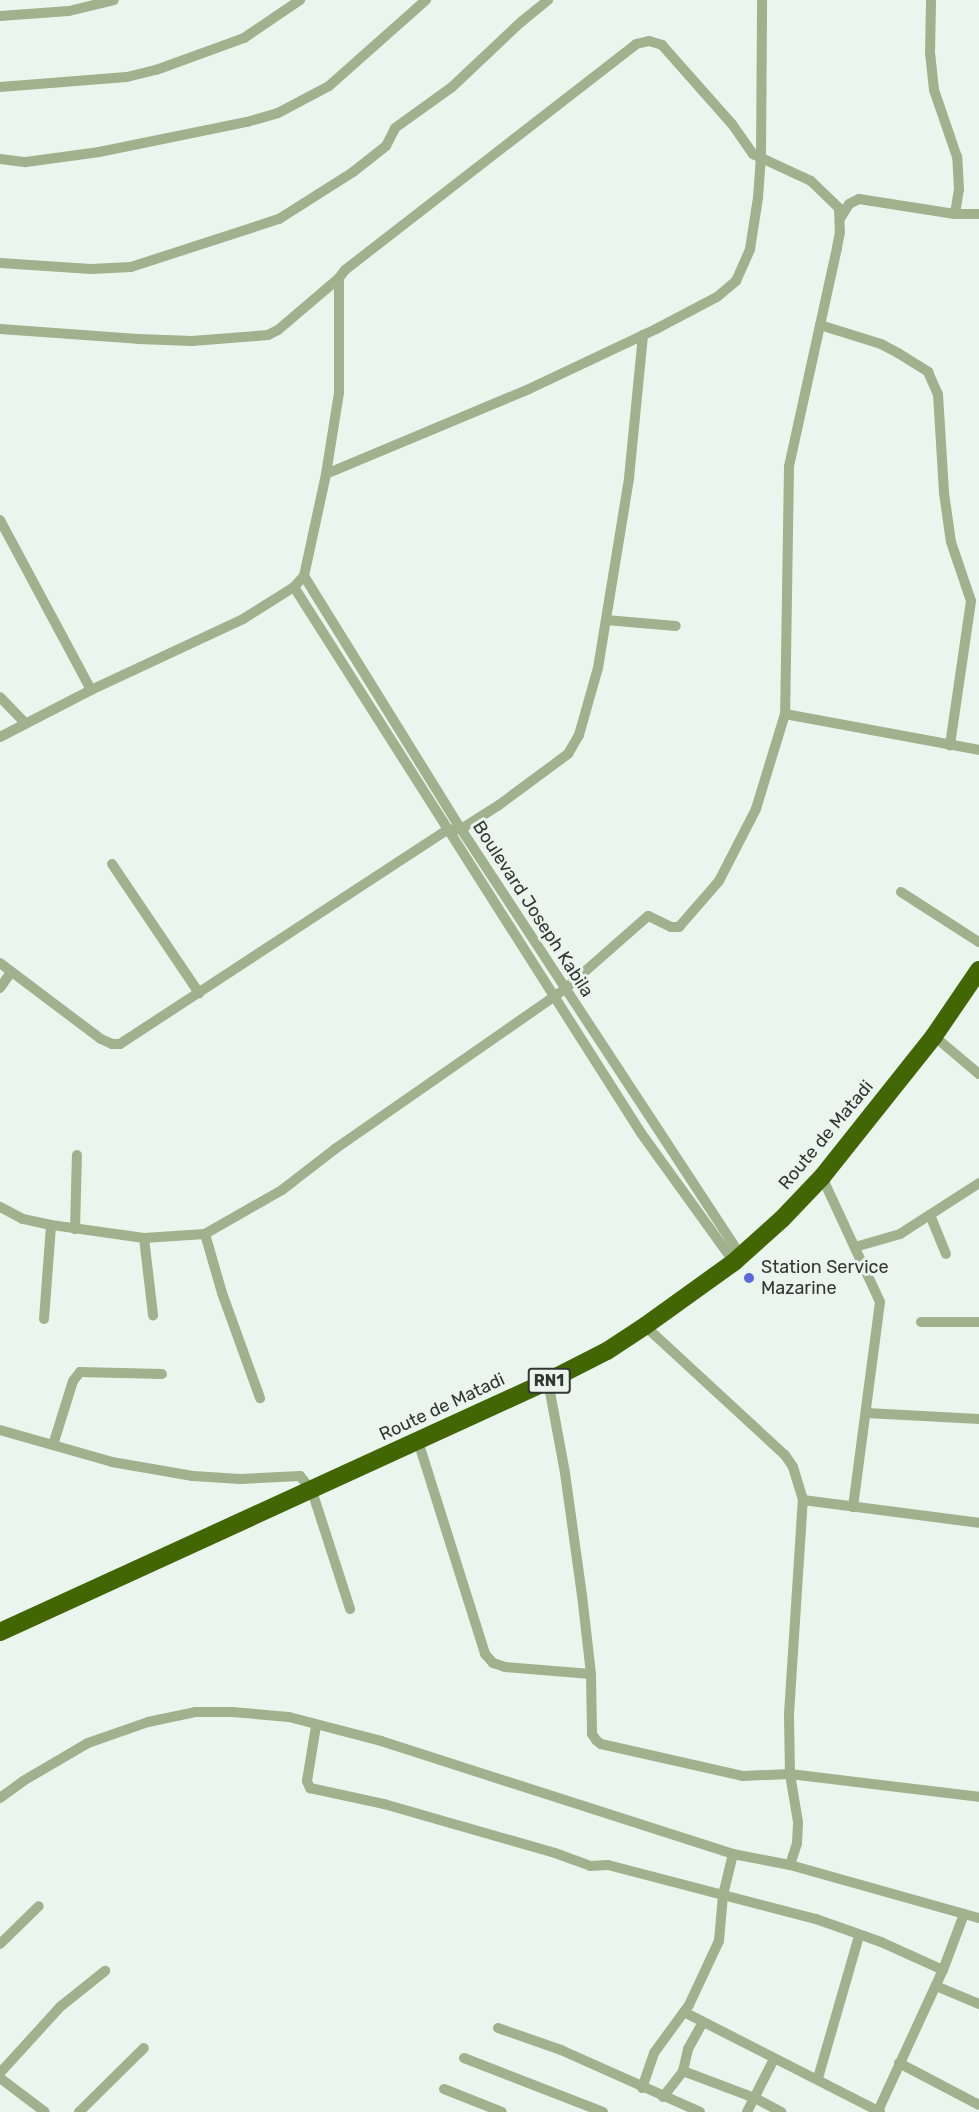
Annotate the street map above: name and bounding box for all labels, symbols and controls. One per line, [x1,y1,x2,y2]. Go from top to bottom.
street label: Boulevard Joseph Kabila [468,817,598,1001]
street label: Route de Matadi [774,1076,878,1194]
place label: Station Service Mazarine [761,1257,889,1300]
marker: Station Service Mazarine [742,1271,756,1285]
road number: RN1 [526,1368,572,1394]
street label: Route de Matadi [376,1369,508,1445]

